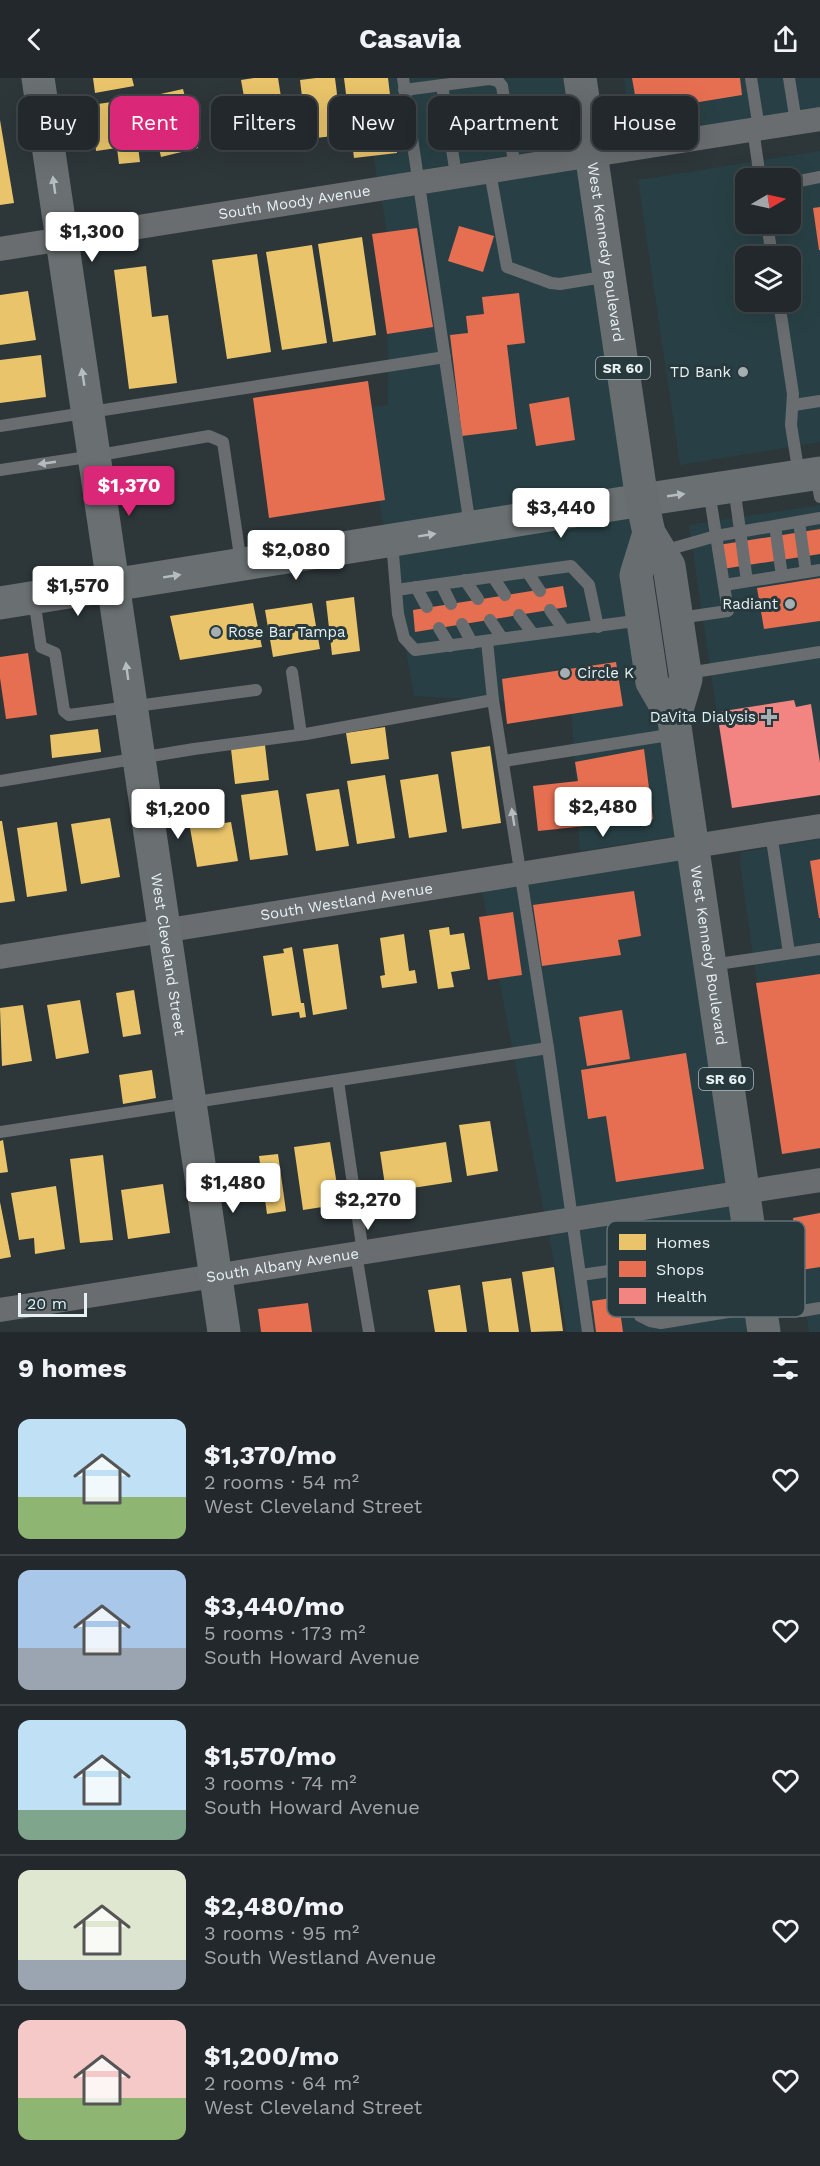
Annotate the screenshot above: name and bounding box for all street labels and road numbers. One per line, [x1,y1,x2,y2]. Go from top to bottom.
street label: West Kennedy Boulevard [583,161,628,343]
street label: South Moody Avenue [217,181,372,223]
road number: SR 60 [596,357,650,379]
street label: West Kennedy Boulevard [687,864,731,1046]
street label: West Cleveland Street [147,872,189,1037]
street label: South Westland Avenue [259,879,434,924]
road number: SR 60 [699,1068,753,1090]
street label: South Albany Avenue [205,1244,360,1286]

